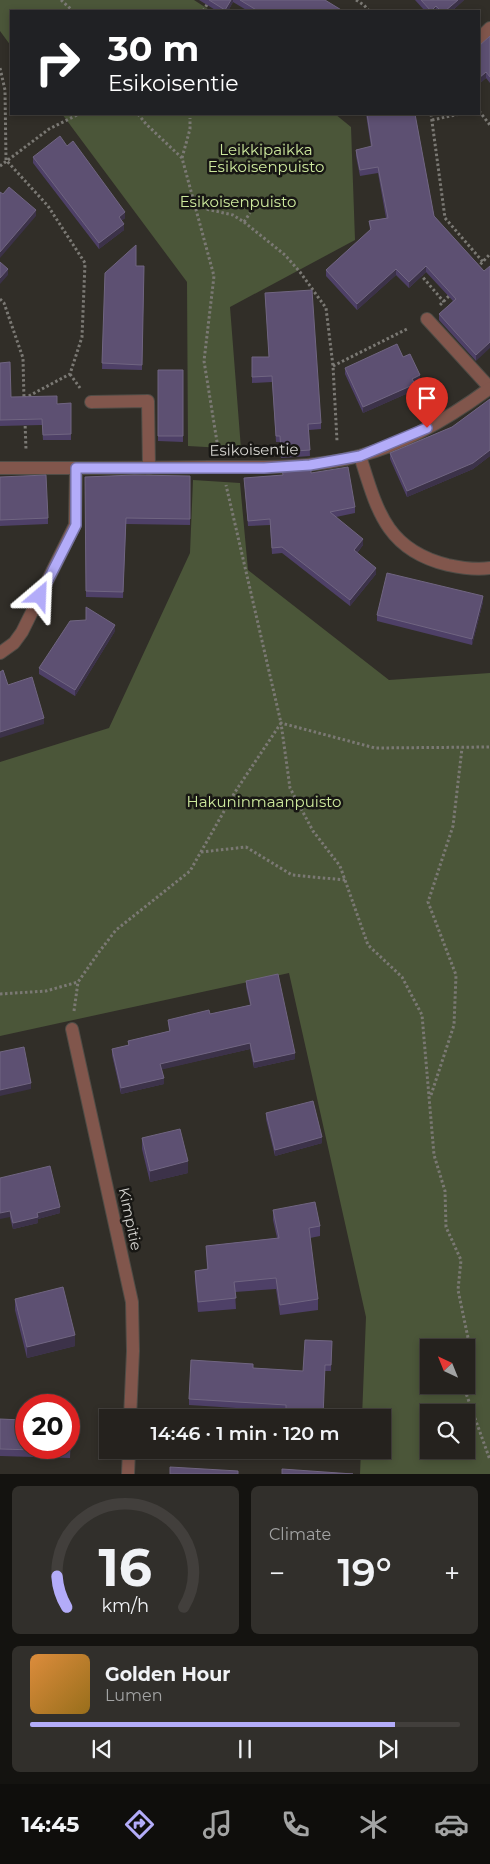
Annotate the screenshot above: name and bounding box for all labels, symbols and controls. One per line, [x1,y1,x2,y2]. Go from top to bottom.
text: 30 m [108,27,199,70]
icon: right [25,30,90,95]
text: Esikoisentie [108,70,239,97]
park label: Leikkipaikka Esikoisenpuisto [208,140,324,176]
park label: Esikoisenpuisto [180,192,296,211]
pin [406,377,448,428]
icon: arrive [413,384,441,412]
street label: Esikoisentie [209,439,299,460]
position arrow [13,569,65,621]
park label: Hakuninmaanpuisto [187,792,341,811]
street label: Kimpitie [115,1186,146,1252]
north arrow [420,1339,475,1394]
map controls [420,1339,475,1459]
speed limit sign: 20 [15,1394,80,1459]
button: search [420,1404,475,1459]
text: 14:46 · 1 min · 120 m [151,1422,339,1445]
text: Climate [269,1525,331,1544]
text: 16 [99,1536,152,1599]
text: 19° [337,1549,392,1596]
text: − [269,1556,285,1590]
text: + [444,1556,460,1590]
text: km/h [102,1595,149,1616]
text: Golden Hour [105,1663,231,1686]
text: Lumen [105,1686,163,1705]
icon: previous [88,1735,116,1763]
icon: pause [231,1735,259,1763]
icon: next [374,1735,402,1763]
icon: directions [122,1807,157,1842]
icon: music [200,1807,235,1842]
icon: phone [278,1807,313,1842]
icon: climate [356,1807,391,1842]
icon: car [434,1807,469,1842]
text: 14:45 [21,1811,79,1838]

